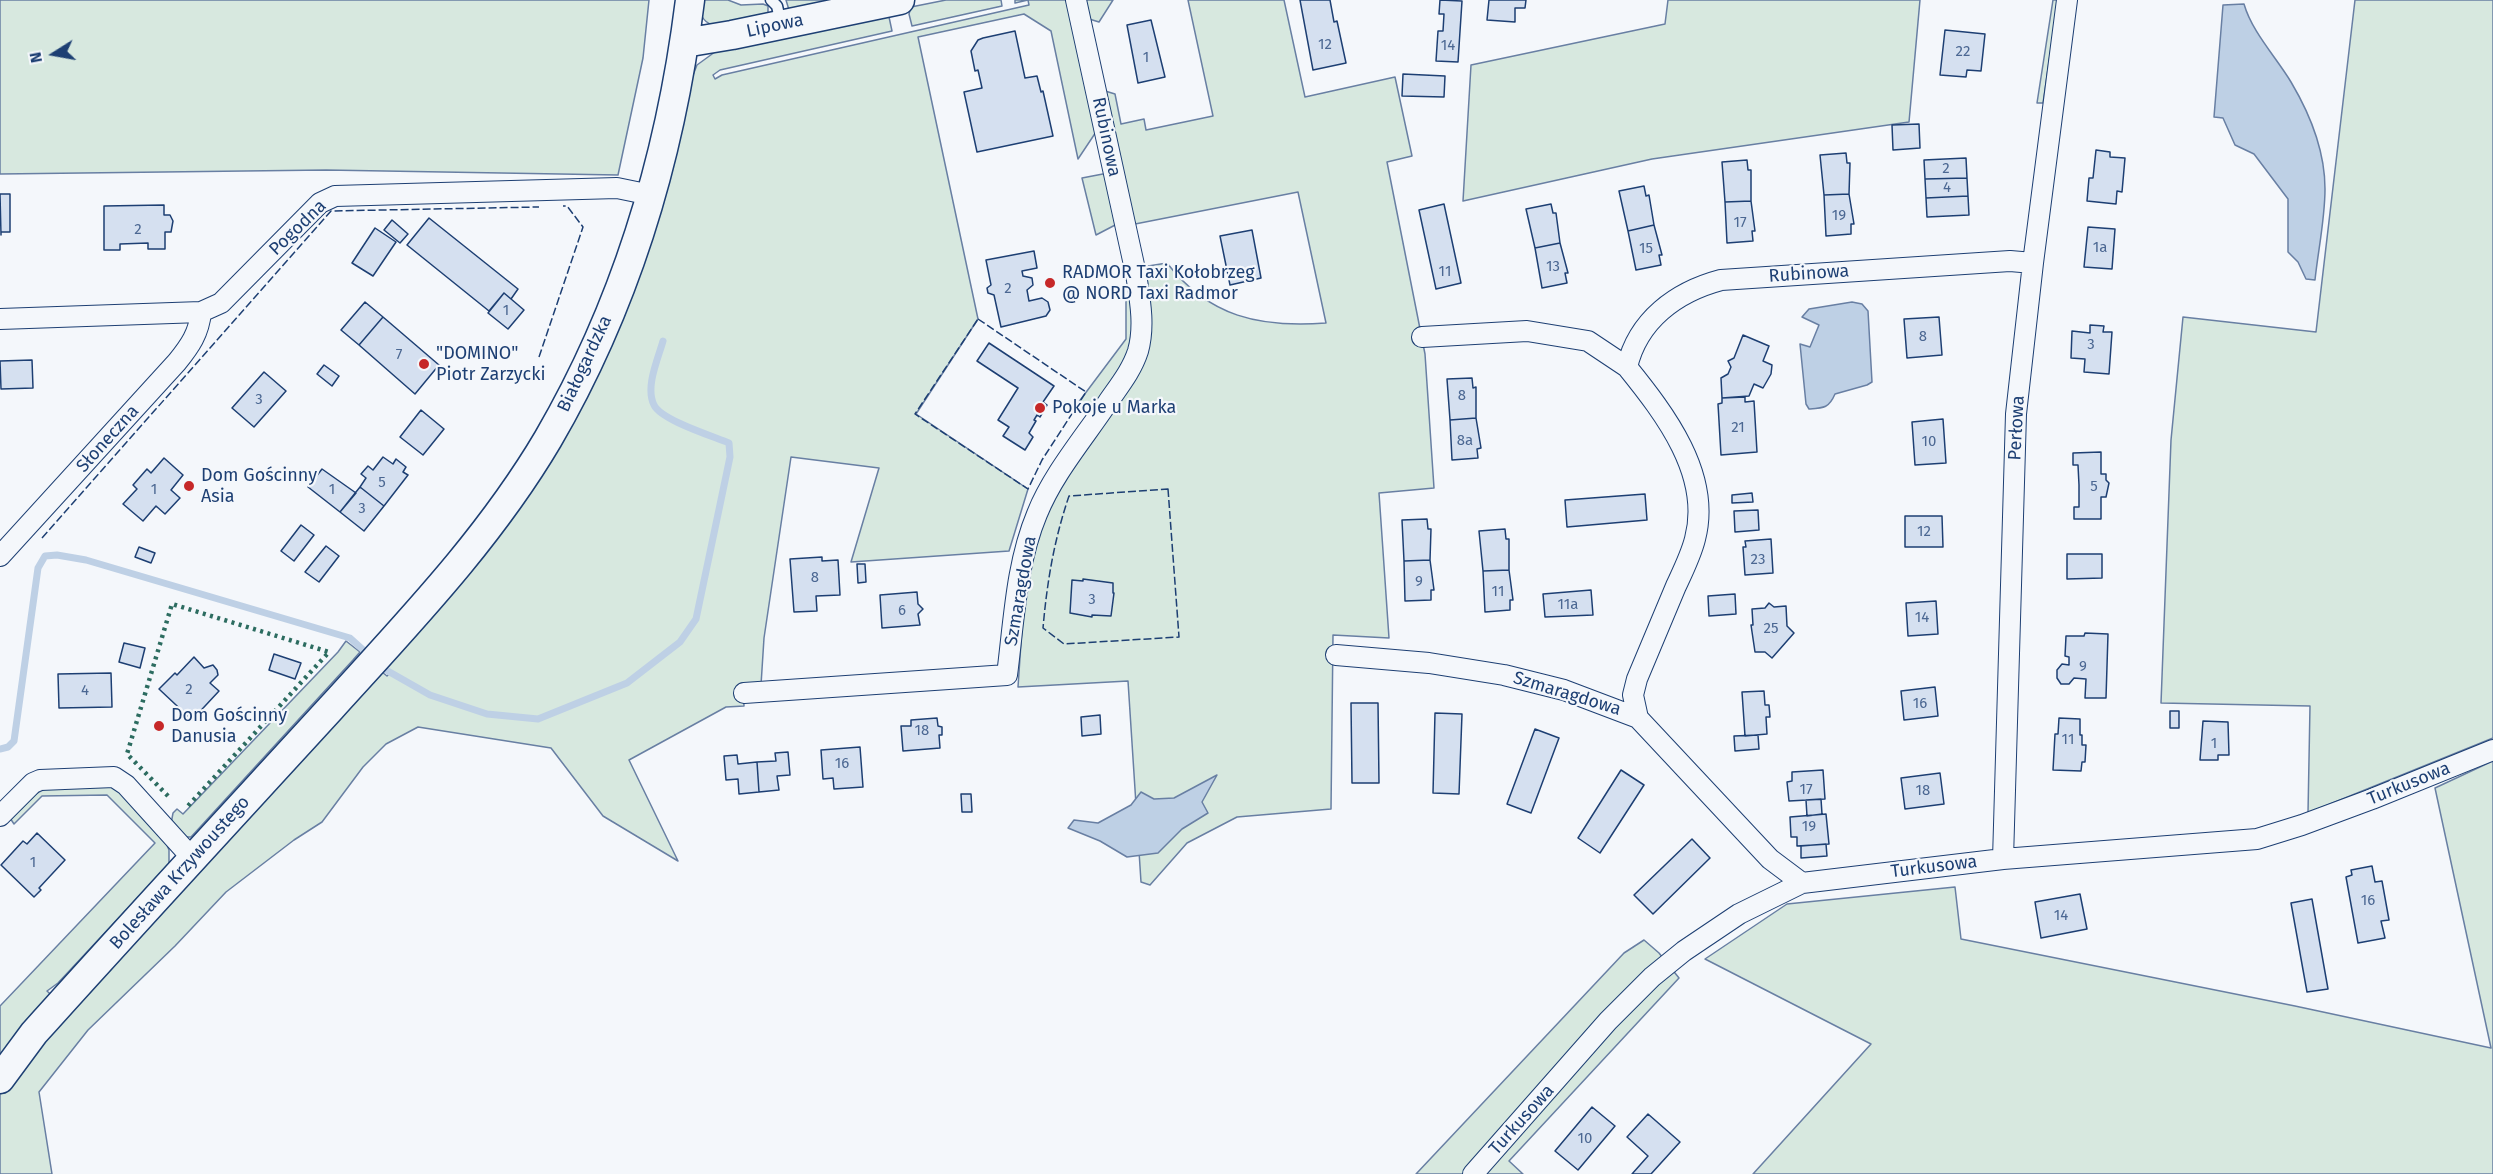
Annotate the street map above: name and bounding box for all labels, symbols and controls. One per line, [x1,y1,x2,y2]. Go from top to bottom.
street label: Lipowa [745,9,805,43]
north arrow [24,24,84,84]
house number: 12 [1318,36,1332,54]
house number: 14 [1441,37,1455,55]
house number: 22 [1956,43,1970,61]
house number: 1 [1143,49,1149,67]
text: N [26,51,46,65]
street label: Rubinowa [1087,95,1125,179]
house number: 2 [1942,160,1950,178]
house number: 4 [1943,179,1951,197]
street label: Pogodna [265,196,331,260]
house number: 19 [1832,207,1846,225]
house number: 17 [1733,214,1747,232]
house number: 2 [134,221,142,239]
house number: 1a [2093,239,2107,257]
house number: 15 [1639,240,1653,258]
house number: 13 [1546,258,1560,276]
street label: Rubinowa [1768,260,1850,288]
place label: RADMOR Taxi Kołobrzeg @ NORD Taxi Radmor [1062,262,1255,304]
house number: 11 [1439,263,1451,281]
marker: RADMOR Taxi Kołobrzeg @ NORD Taxi Radmor [1043,276,1057,290]
house number: 2 [1004,280,1012,298]
house number: 1 [503,302,509,320]
street label: Białogardzka [553,312,617,416]
house number: 8 [1919,328,1927,346]
house number: 3 [2087,336,2095,354]
place label: "DOMINO" Piotr Zarzycki [436,343,545,386]
house number: 7 [396,346,402,364]
marker: "DOMINO" Piotr Zarzycki [417,357,431,371]
house number: 8 [1458,387,1466,405]
house number: 3 [255,391,263,409]
street label: Perłowa [2005,395,2029,461]
place label: Pokoje u Marka [1052,397,1176,419]
street label: Słoneczna [72,401,144,477]
marker: Pokoje u Marka [1033,401,1047,415]
house number: 21 [1731,419,1745,437]
house number: 8a [1457,432,1473,450]
house number: 10 [1922,433,1936,451]
place label: Dom Gościnny Asia [201,465,317,508]
house number: 5 [378,474,386,492]
house number: 5 [2090,478,2098,496]
marker: Dom Gościnny Asia [182,479,196,493]
house number: 1 [151,481,157,499]
house number: 1 [329,481,335,499]
house number: 3 [358,500,366,518]
house number: 12 [1917,523,1931,541]
street label: Szmaragdowa [1001,534,1041,648]
house number: 23 [1751,551,1765,569]
house number: 8 [811,569,819,587]
house number: 9 [1415,573,1423,591]
house number: 11 [1492,583,1504,601]
house number: 3 [1088,591,1096,609]
house number: 11a [1558,596,1578,614]
house number: 6 [898,602,906,620]
house number: 14 [1915,609,1929,627]
house number: 25 [1764,620,1778,638]
house number: 9 [2079,658,2087,676]
street label: Szmaragdowa [1511,667,1623,721]
house number: 2 [185,681,193,699]
house number: 4 [81,682,89,700]
house number: 16 [1913,695,1927,713]
place label: Dom Gościnny Danusia [171,705,287,748]
marker: Dom Gościnny Danusia [152,719,166,733]
house number: 18 [915,722,929,740]
house number: 11 [2062,731,2074,749]
house number: 1 [2211,735,2217,753]
house number: 16 [835,755,849,773]
street label: Turkusowa [2365,758,2453,810]
house number: 17 [1799,781,1813,799]
house number: 18 [1916,782,1930,800]
street label: Bolesława Krzywoustego [105,792,255,954]
house number: 19 [1802,818,1816,836]
street label: Turkusowa [1890,851,1978,883]
house number: 1 [30,854,36,872]
house number: 16 [2361,892,2375,910]
house number: 14 [2054,907,2068,925]
street label: Turkusowa [1485,1080,1559,1160]
house number: 10 [1578,1130,1592,1148]

